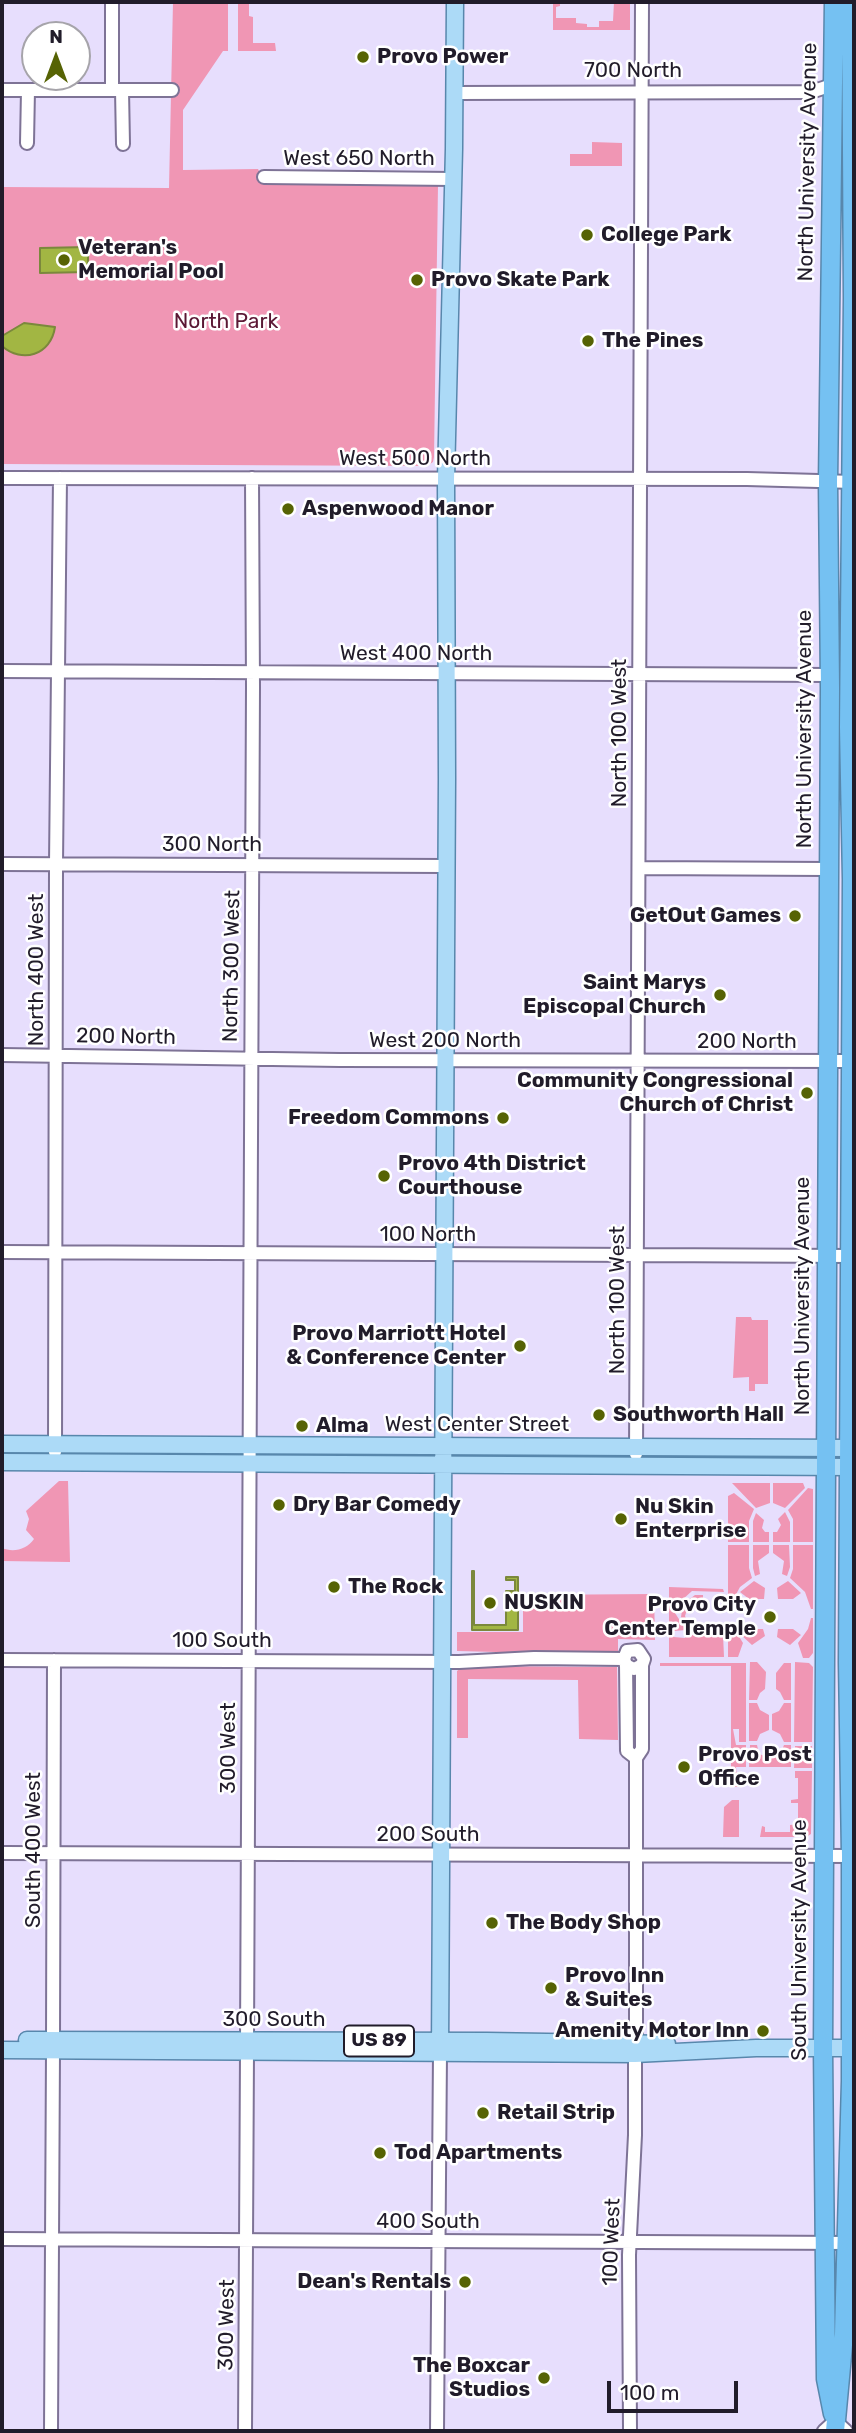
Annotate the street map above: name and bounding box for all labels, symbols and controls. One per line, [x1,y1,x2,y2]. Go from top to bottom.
north arrow [21,21,91,91]
text: N [49,25,63,48]
street label: North University Avenue [793,43,823,281]
place label: Provo Power [377,44,508,70]
marker: Provo Power [355,49,371,65]
street label: 700 North [584,58,682,84]
street label: West 650 North [283,146,435,172]
place label: College Park [601,222,731,248]
marker: College Park [579,227,595,243]
place label: Veteran's Memorial Pool [78,235,224,285]
marker: Veteran's Memorial Pool [56,252,72,268]
place label: Provo Skate Park [431,267,610,293]
marker: Provo Skate Park [409,272,425,288]
park label: North Park [174,309,278,335]
place label: The Pines [602,328,703,354]
marker: The Pines [580,333,596,349]
street label: West 500 North [339,446,491,472]
place label: Aspenwood Manor [302,496,494,522]
marker: Aspenwood Manor [280,501,296,517]
street label: North University Avenue [792,610,818,848]
street label: West 400 North [340,641,492,667]
street label: North 100 West [607,659,633,807]
street label: 300 North [162,832,262,858]
street label: North 300 West [218,890,246,1042]
street label: North 400 West [24,894,50,1046]
place label: GetOut Games [630,903,781,929]
marker: GetOut Games [787,908,803,924]
place label: Saint Marys Episcopal Church [523,970,706,1020]
marker: Saint Marys Episcopal Church [712,987,728,1003]
street label: 200 North [76,1024,176,1050]
street label: West 200 North [369,1028,521,1054]
street label: 200 North [697,1029,797,1055]
place label: Community Congressional Church of Christ [517,1068,793,1118]
marker: Community Congressional Church of Christ [799,1085,815,1101]
place label: Freedom Commons [288,1105,489,1131]
marker: Freedom Commons [495,1110,511,1126]
place label: Provo 4th District Courthouse [398,1151,586,1201]
marker: Provo 4th District Courthouse [376,1168,392,1184]
street label: North University Avenue [790,1177,816,1415]
street label: 100 North [380,1222,476,1248]
street label: North 100 West [605,1226,631,1374]
place label: Provo Marriott Hotel & Conference Center [286,1321,506,1371]
marker: Provo Marriott Hotel & Conference Center [512,1338,528,1354]
place label: Southworth Hall [613,1402,784,1428]
marker: Southworth Hall [591,1407,607,1423]
street label: West Center Street [385,1412,569,1438]
place label: Alma [316,1413,369,1439]
marker: Alma [294,1418,310,1434]
place label: Dry Bar Comedy [293,1492,461,1518]
place label: Nu Skin Enterprise [635,1494,746,1544]
marker: Dry Bar Comedy [271,1497,287,1513]
marker: Nu Skin Enterprise [613,1511,629,1527]
place label: The Rock [348,1574,443,1600]
marker: The Rock [326,1579,342,1595]
place label: NUSKIN [504,1590,584,1616]
place label: Provo City Center Temple [604,1592,756,1642]
marker: NUSKIN [482,1595,498,1611]
marker: Provo City Center Temple [762,1609,778,1625]
street label: 100 South [172,1628,272,1654]
street label: 300 West [216,1702,242,1794]
place label: Provo Post Office [698,1742,812,1792]
marker: Provo Post Office [676,1759,692,1775]
street label: South 400 West [21,1772,47,1928]
street label: South University Avenue [787,1819,813,2061]
street label: 200 South [377,1822,479,1848]
place label: The Body Shop [506,1910,661,1936]
marker: The Body Shop [484,1915,500,1931]
place label: Provo Inn & Suites [565,1963,664,2013]
marker: Provo Inn & Suites [543,1980,559,1996]
street label: 300 South [222,2007,326,2033]
place label: Amenity Motor Inn [555,2018,749,2044]
marker: Amenity Motor Inn [755,2023,771,2039]
road number: US 89 [344,2025,414,2056]
place label: Retail Strip [497,2100,615,2126]
marker: Retail Strip [475,2105,491,2121]
place label: Tod Apartments [394,2140,562,2166]
marker: Tod Apartments [372,2145,388,2161]
street label: 100 West [598,2198,626,2286]
street label: 400 South [376,2209,480,2235]
place label: Dean's Rentals [297,2269,451,2295]
marker: Dean's Rentals [457,2274,473,2290]
street label: 300 West [214,2279,240,2371]
place label: The Boxcar Studios [413,2353,530,2403]
scale bar [611,2366,742,2410]
marker: The Boxcar Studios [536,2370,552,2386]
text: 100 m [620,2380,679,2405]

